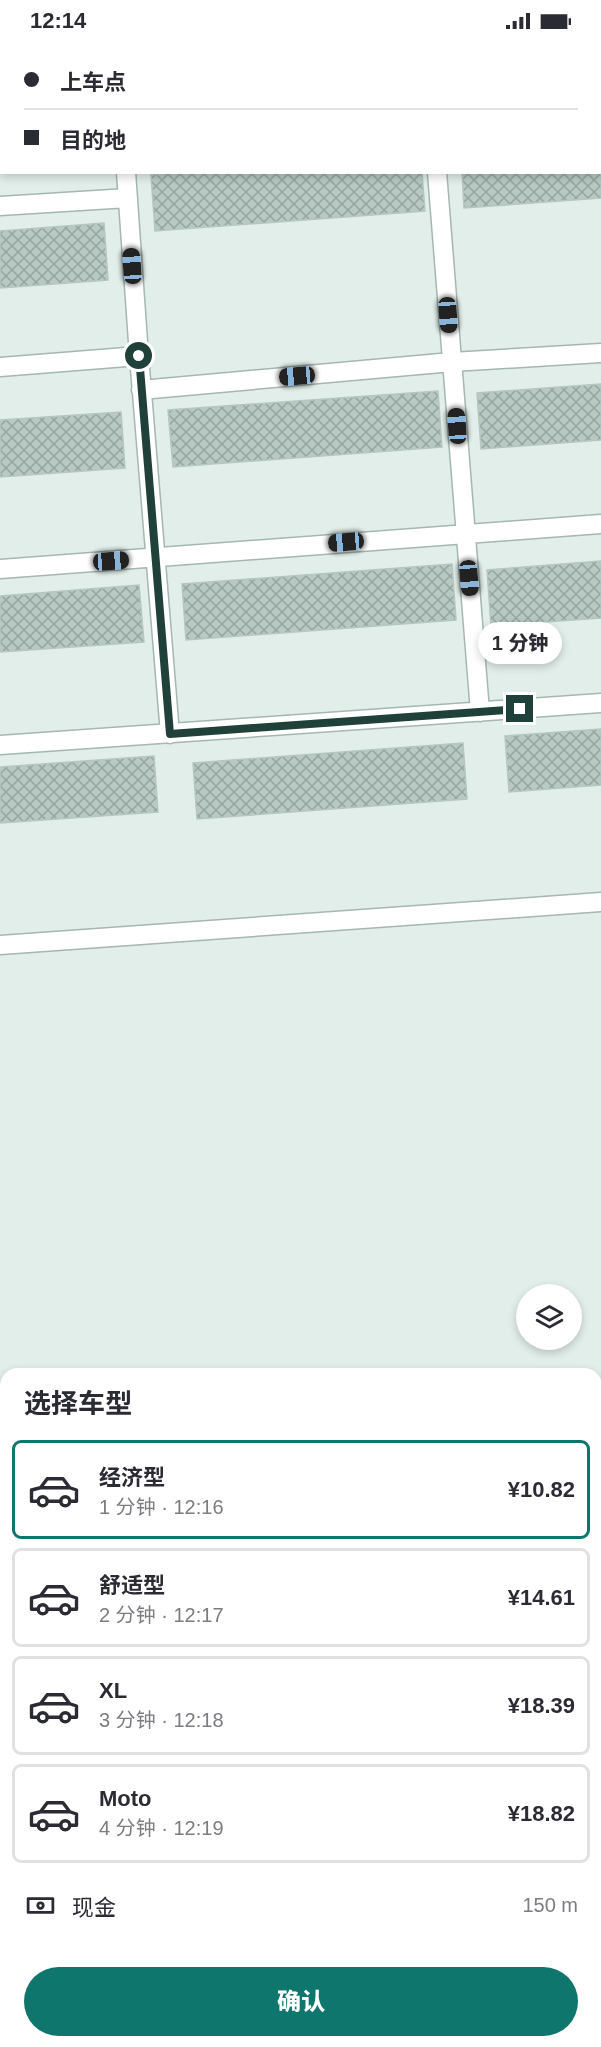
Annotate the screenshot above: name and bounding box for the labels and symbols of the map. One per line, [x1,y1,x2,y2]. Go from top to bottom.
car [122,247,142,285]
car [438,296,458,334]
route start [125,342,152,369]
car [278,365,316,387]
car [447,407,467,445]
car [327,531,365,553]
car [92,551,130,571]
car [458,559,480,597]
callout: 1 分钟 [478,622,562,664]
route end [506,695,533,722]

